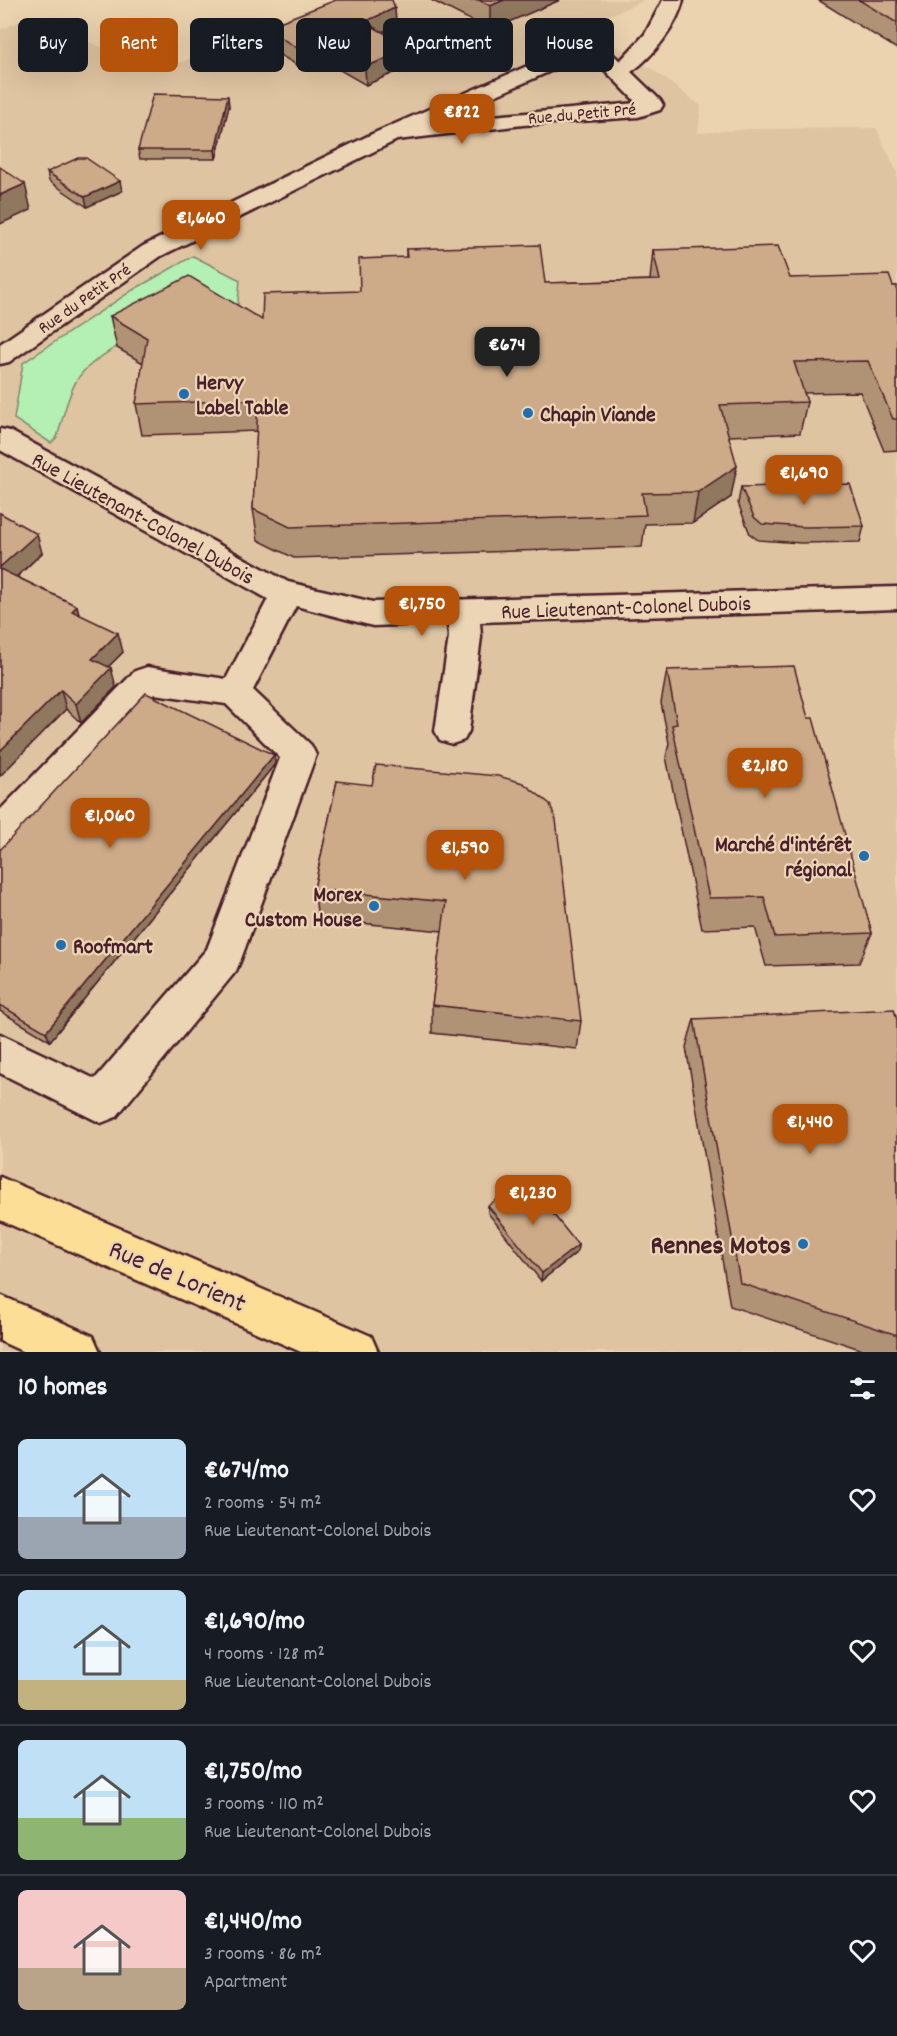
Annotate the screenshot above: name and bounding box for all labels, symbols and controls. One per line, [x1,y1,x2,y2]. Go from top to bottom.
chip: Buy [18,18,88,72]
chip: Rent [100,18,178,72]
chip: Filters [190,18,284,72]
chip: New [296,18,371,72]
chip: Apartment [383,18,513,72]
chip: House [525,18,614,72]
pin: €822 [426,94,498,145]
street label: Rue du Petit Pré [527,98,637,133]
text: €822 [444,99,480,127]
pin: €1,660 [152,200,250,251]
text: €1,660 [176,205,226,233]
street label: Rue du Petit Pré [34,259,137,341]
pin: €674 [471,327,543,378]
text: €674 [489,332,525,360]
place label: Hervy Label Table [196,369,289,425]
marker: Hervy Label Table [177,387,191,401]
place label: Chapin Viande [540,401,656,432]
marker: Chapin Viande [521,406,535,420]
street label: Rue Lieutenant-Colonel Dubois [25,446,259,594]
pin: €1,690 [755,455,853,506]
text: €1,690 [779,460,829,488]
pin: €1,750 [373,586,471,637]
street label: Rue Lieutenant-Colonel Dubois [500,590,752,629]
text: €1,750 [398,591,446,619]
pin: €2,180 [716,748,814,799]
text: €2,180 [742,753,789,781]
pin: €1,060 [61,798,159,849]
text: €1,060 [85,803,135,831]
pin: €1,590 [416,830,514,881]
place label: Marché d'intérêt régional [715,831,853,887]
text: €1,590 [441,835,489,863]
marker: Marché d'intérêt régional [857,849,871,863]
place label: Morex Custom House [245,881,363,937]
marker: Morex Custom House [367,899,381,913]
place label: Roofmart [73,933,154,964]
marker: Roofmart [54,938,68,952]
pin: €1,440 [761,1104,859,1155]
text: €1,440 [787,1109,833,1137]
pin: €1,230 [484,1175,582,1226]
text: €1,230 [509,1180,557,1208]
place label: Rennes Motos [650,1228,791,1267]
street label: Rue de Lorient [102,1232,251,1325]
marker: Rennes Motos [796,1237,810,1251]
text: 10 homes [18,1370,108,1407]
icon: filters [846,1372,879,1405]
text: €674/mo [204,1453,289,1490]
icon: home [66,1463,138,1535]
icon: heart [846,1483,879,1516]
text: 2 rooms · 54 m² [204,1490,322,1518]
text: Rue Lieutenant-Colonel Dubois [204,1518,432,1546]
text: €1,690/mo [204,1604,305,1641]
icon: home [66,1614,138,1686]
icon: heart [846,1634,879,1667]
text: 4 rooms · 128 m² [204,1641,325,1669]
text: Rue Lieutenant-Colonel Dubois [204,1669,432,1697]
text: €1,750/mo [204,1754,302,1791]
icon: home [66,1764,138,1836]
icon: heart [846,1784,879,1817]
text: 3 rooms · 110 m² [204,1791,324,1819]
text: Rue Lieutenant-Colonel Dubois [204,1819,432,1847]
text: €1,440/mo [204,1904,302,1941]
icon: home [66,1914,138,1986]
icon: heart [846,1934,879,1967]
text: 3 rooms · 86 m² [204,1941,322,1969]
text: Apartment [204,1969,287,1997]

